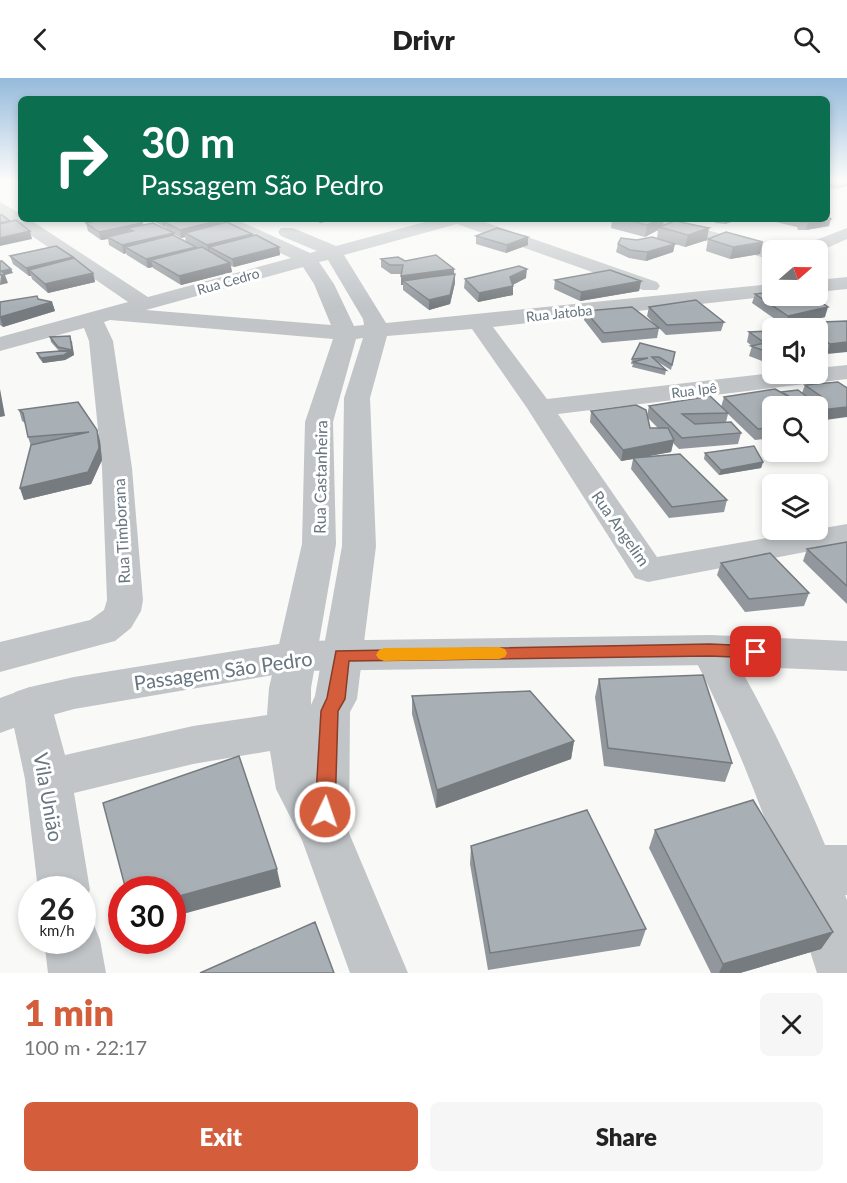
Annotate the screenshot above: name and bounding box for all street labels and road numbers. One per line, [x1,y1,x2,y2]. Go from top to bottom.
street label: Rua Cedro [195,264,261,298]
street label: Rua Jatoba [525,301,593,325]
street label: Rua Ipê [670,379,718,401]
street label: Rua Castanheira [310,420,330,534]
street label: Rua Timborana [109,478,133,584]
street label: Rua Angelim [588,487,654,569]
street label: Passagem São Pedro [132,646,314,694]
street label: Vila União [29,751,69,843]

